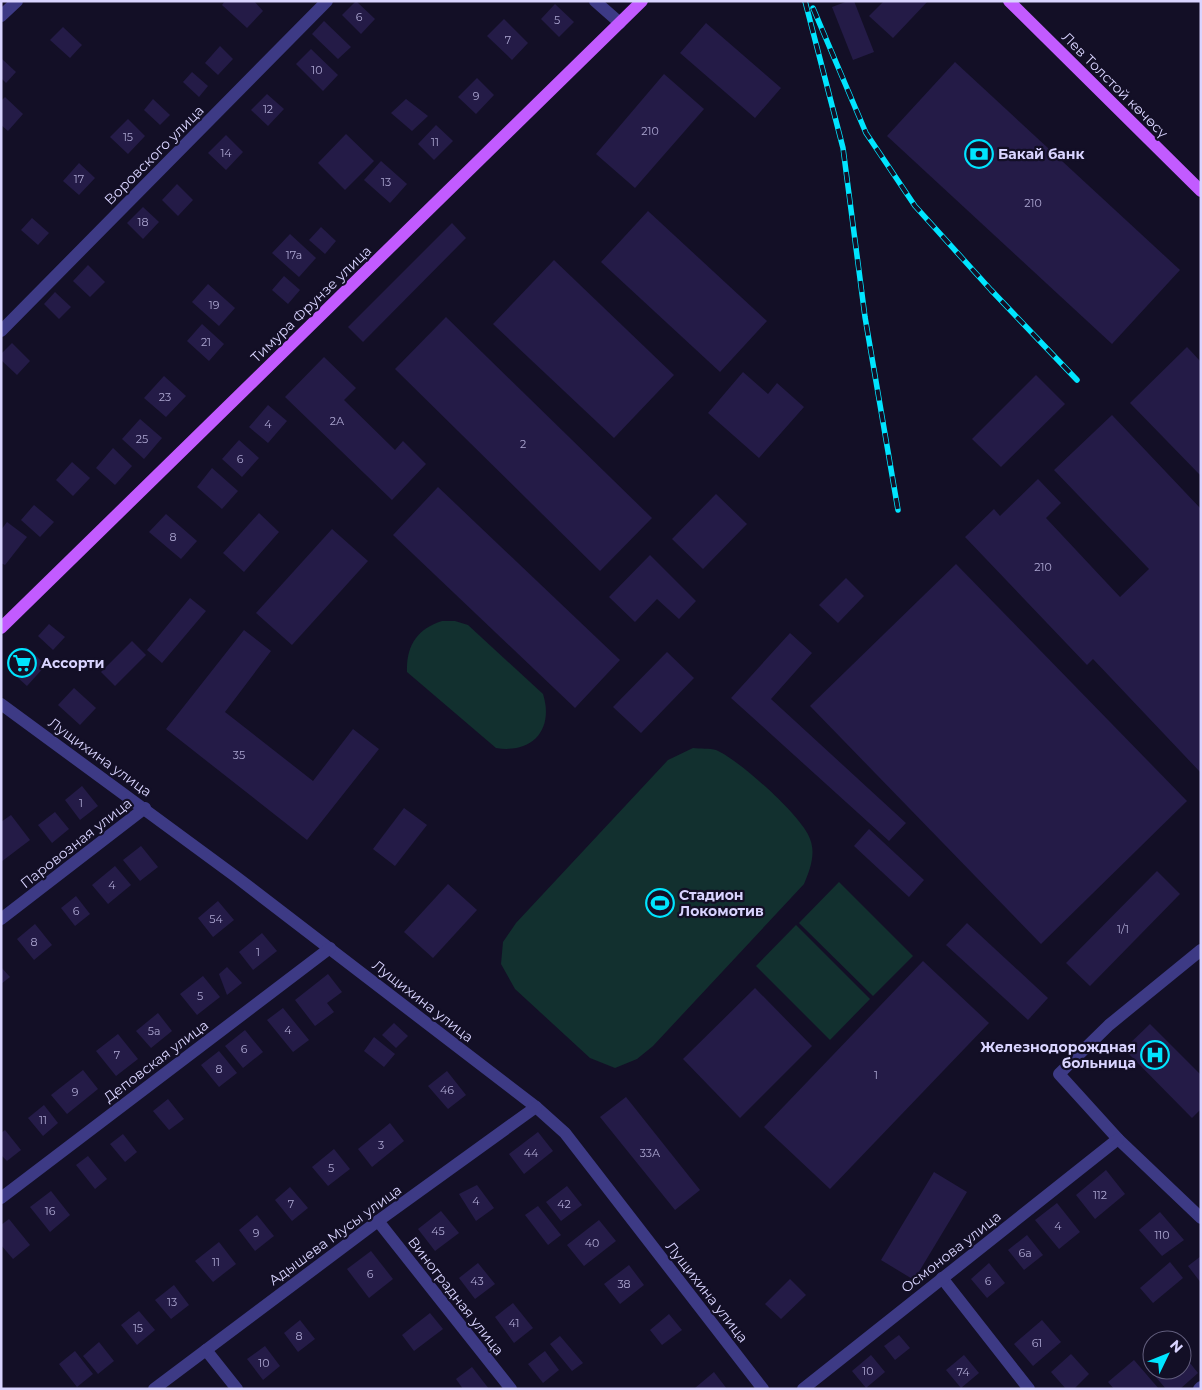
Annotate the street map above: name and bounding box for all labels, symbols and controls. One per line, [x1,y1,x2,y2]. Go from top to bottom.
house number: 6 [356,10,363,24]
house number: 5 [554,13,560,27]
street label: Лев Толстой көчөсү [1058,28,1172,142]
house number: 7 [505,33,511,47]
house number: 10 [311,63,323,77]
house number: 9 [473,89,480,103]
street label: Воровского улица [100,101,208,209]
house number: 12 [263,102,273,116]
house number: 210 [641,124,659,138]
house number: 15 [123,130,133,144]
house number: 11 [431,135,439,149]
bank icon: Бакай банк [964,139,994,169]
place label: Бакай банк [998,145,1084,163]
house number: 14 [220,146,232,160]
house number: 17 [74,172,84,186]
house number: 13 [381,175,391,189]
house number: 210 [1024,196,1042,210]
house number: 18 [138,215,149,229]
street label: Тимура Фрунзе улица [247,242,375,366]
house number: 17а [286,248,302,262]
house number: 19 [209,298,220,312]
house number: 21 [201,335,211,349]
house number: 23 [159,390,171,404]
house number: 2А [330,414,345,428]
house number: 4 [264,417,272,431]
house number: 25 [136,432,148,446]
house number: 2 [520,437,526,451]
house number: 6 [237,452,244,466]
house number: 8 [169,530,177,544]
house number: 210 [1034,560,1052,574]
supermarket icon: Ассорти [7,648,37,678]
place label: Ассорти [41,654,105,672]
street label: Лущихина улица [45,713,155,801]
house number: 35 [233,748,245,762]
street label: Паровозная улица [17,794,135,892]
house number: 1 [79,796,83,810]
house number: 4 [108,878,116,892]
place label: Стадион Локомотив [679,886,764,920]
sports icon: Стадион Локомотив [645,888,675,918]
house number: 6 [73,904,80,918]
house number: 54 [209,912,223,926]
house number: 1/1 [1117,922,1129,936]
house number: 8 [30,935,38,949]
house number: 1 [256,945,260,959]
street label: Лущихина улица [369,956,477,1046]
house number: 5 [197,989,203,1003]
street label: Деповская улица [100,1016,212,1106]
house number: 4 [284,1023,292,1037]
house number: 5а [148,1024,160,1038]
place label: Железнодорождная больница [980,1038,1136,1072]
hospital icon: Железнодорождная больница [1140,1040,1170,1070]
house number: 6 [241,1042,248,1056]
house number: 7 [114,1048,120,1062]
house number: 8 [215,1062,223,1076]
house number: 1 [874,1068,878,1082]
house number: 46 [440,1083,454,1097]
house number: 9 [72,1085,79,1099]
house number: 11 [39,1113,47,1127]
house number: 3 [378,1138,384,1152]
house number: 44 [524,1146,539,1160]
house number: 33А [640,1146,661,1160]
house number: 5 [328,1161,334,1175]
street label: Адышева Мусы улица [265,1181,405,1289]
house number: 112 [1093,1188,1107,1202]
house number: 4 [472,1194,480,1208]
house number: 7 [288,1197,294,1211]
house number: 42 [557,1197,571,1211]
house number: 16 [45,1204,56,1218]
street label: Осмонова улица [897,1207,1005,1297]
house number: 4 [1054,1219,1062,1233]
house number: 45 [431,1224,445,1238]
house number: 9 [253,1226,260,1240]
house number: 110 [1154,1228,1170,1242]
street label: Виноградная улица [404,1233,508,1359]
house number: 40 [585,1236,599,1250]
street label: Лущихина улица [662,1238,752,1346]
house number: 6а [1018,1246,1032,1260]
house number: 11 [212,1255,220,1269]
house number: 6 [367,1267,374,1281]
house number: 43 [470,1274,484,1288]
house number: 6 [985,1274,992,1288]
house number: 38 [617,1277,631,1291]
house number: 13 [167,1295,177,1309]
house number: 41 [509,1316,519,1330]
house number: 15 [133,1321,143,1335]
house number: 8 [295,1329,303,1343]
north arrow [1142,1330,1192,1380]
house number: 61 [1032,1336,1042,1350]
text: N [1166,1336,1187,1356]
house number: 10 [258,1356,270,1370]
house number: 10 [862,1364,874,1378]
house number: 74 [956,1365,970,1379]

